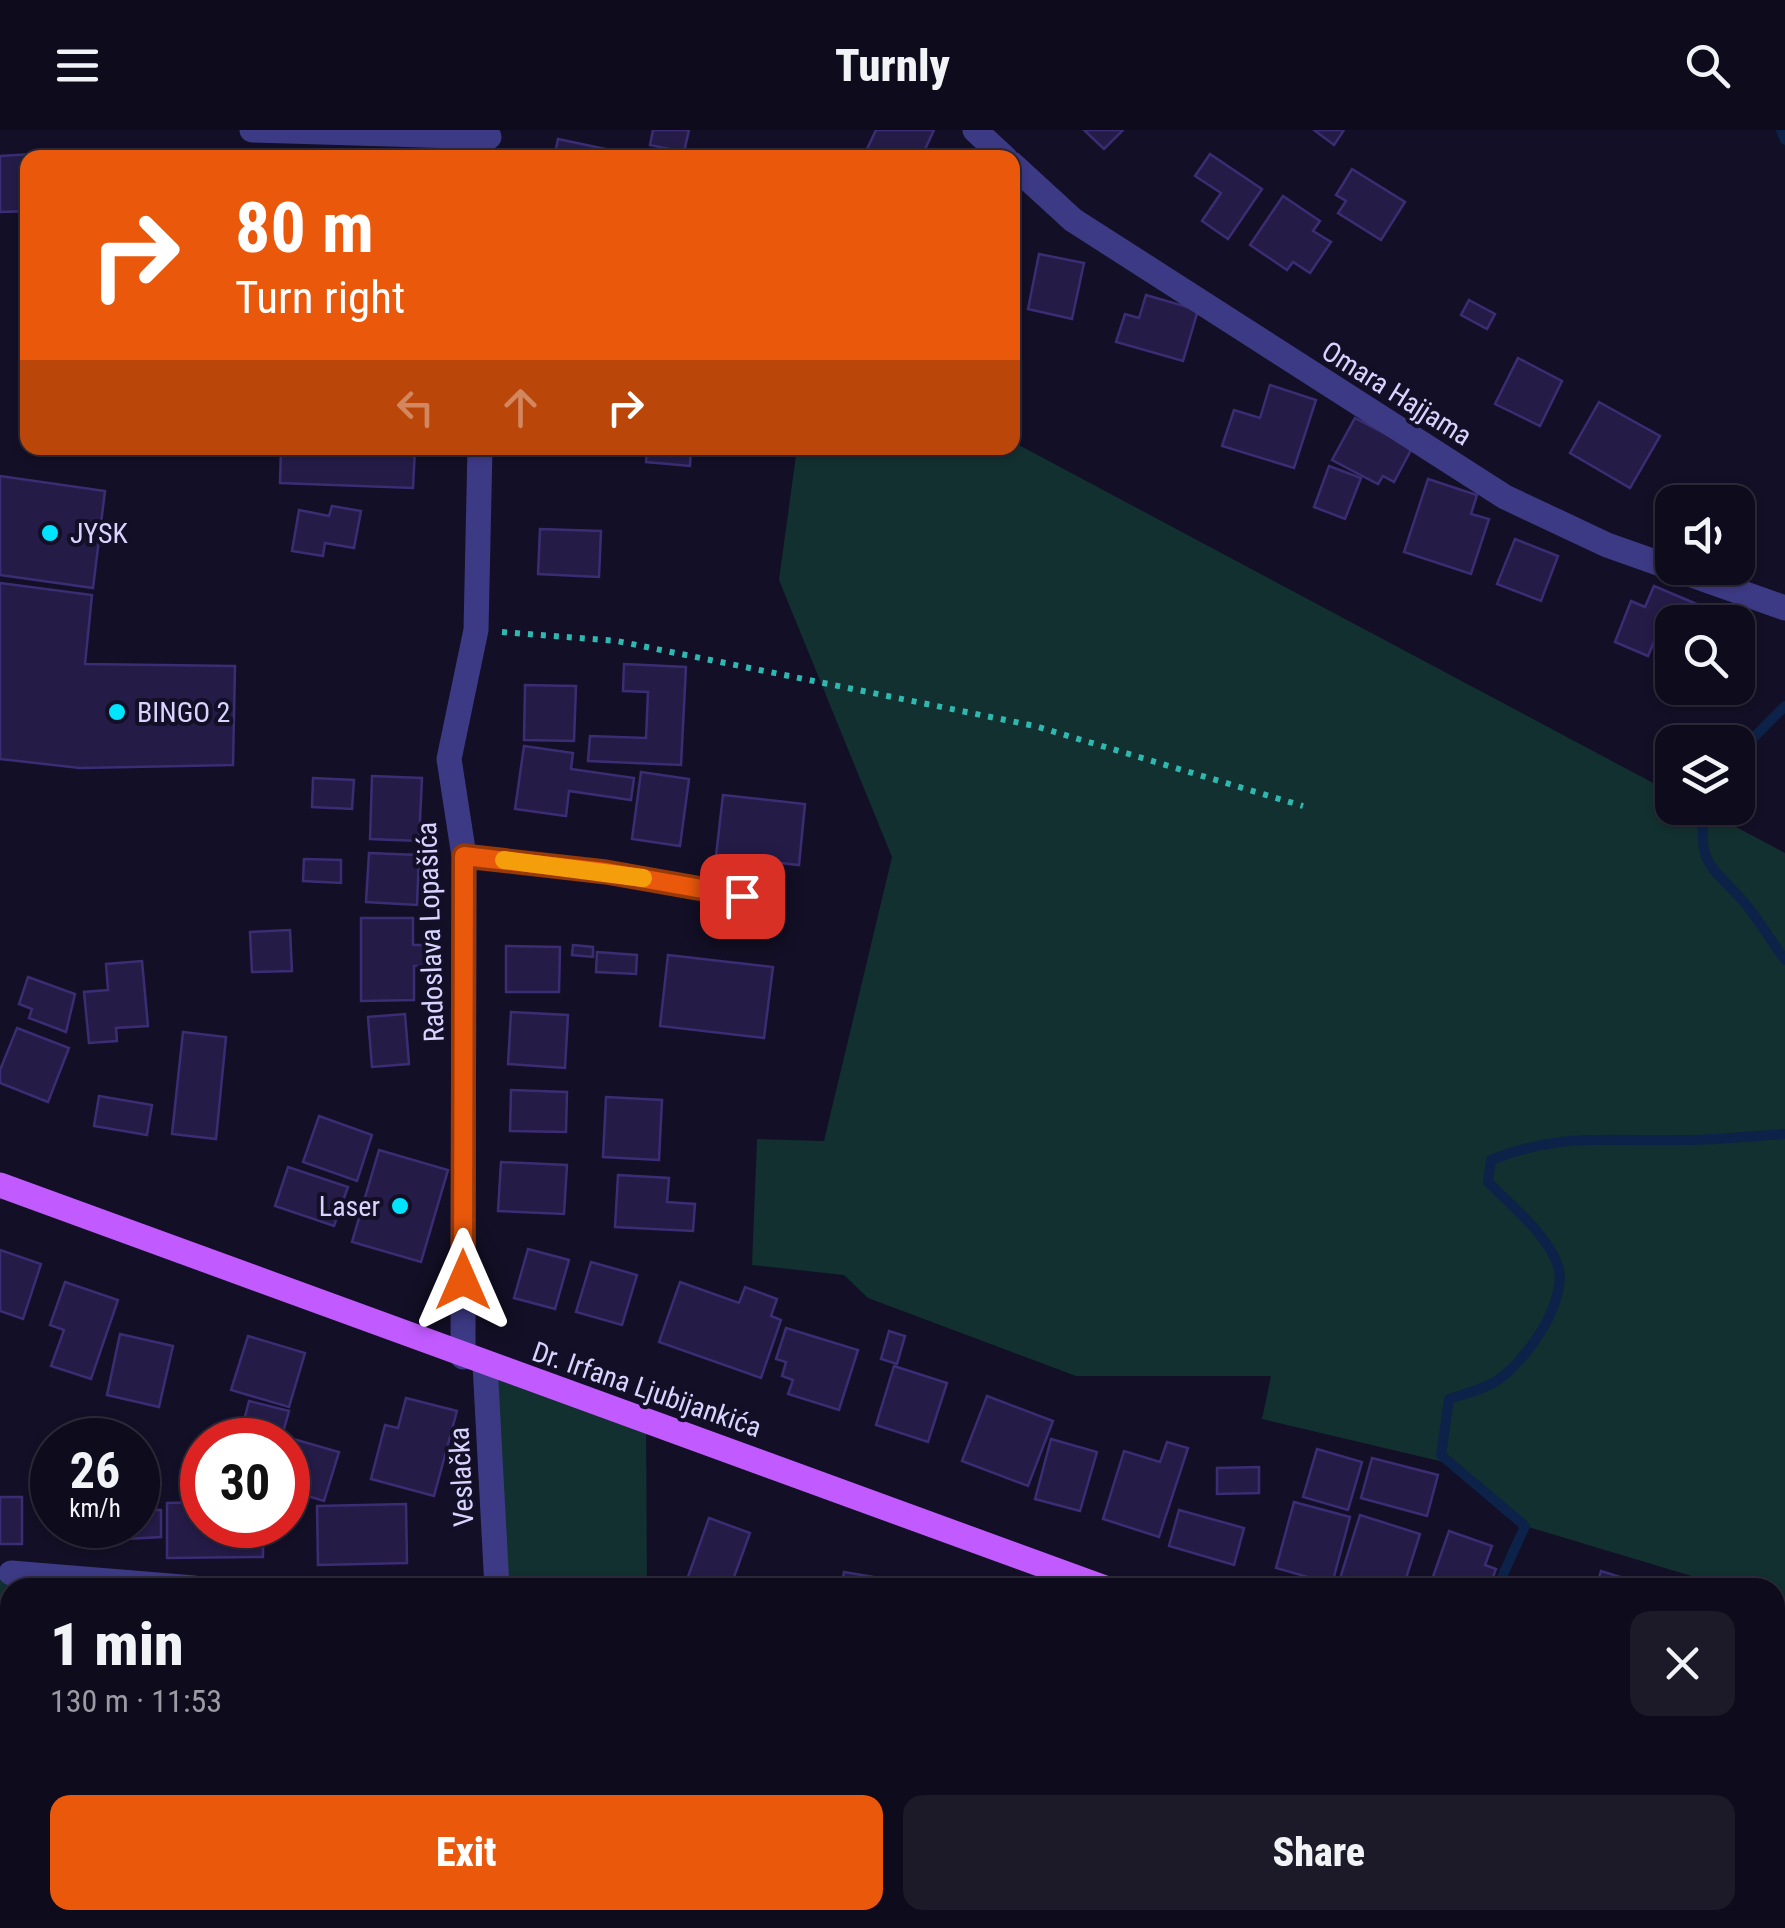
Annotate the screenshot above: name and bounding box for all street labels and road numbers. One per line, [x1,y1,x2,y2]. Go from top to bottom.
street label: Omara Hajjama [1316,334,1478,453]
street label: Radoslava Lopašića [410,821,451,1043]
street label: Dr. Irfana Ljubijankića [528,1335,766,1444]
street label: Veslačka [442,1426,481,1528]

